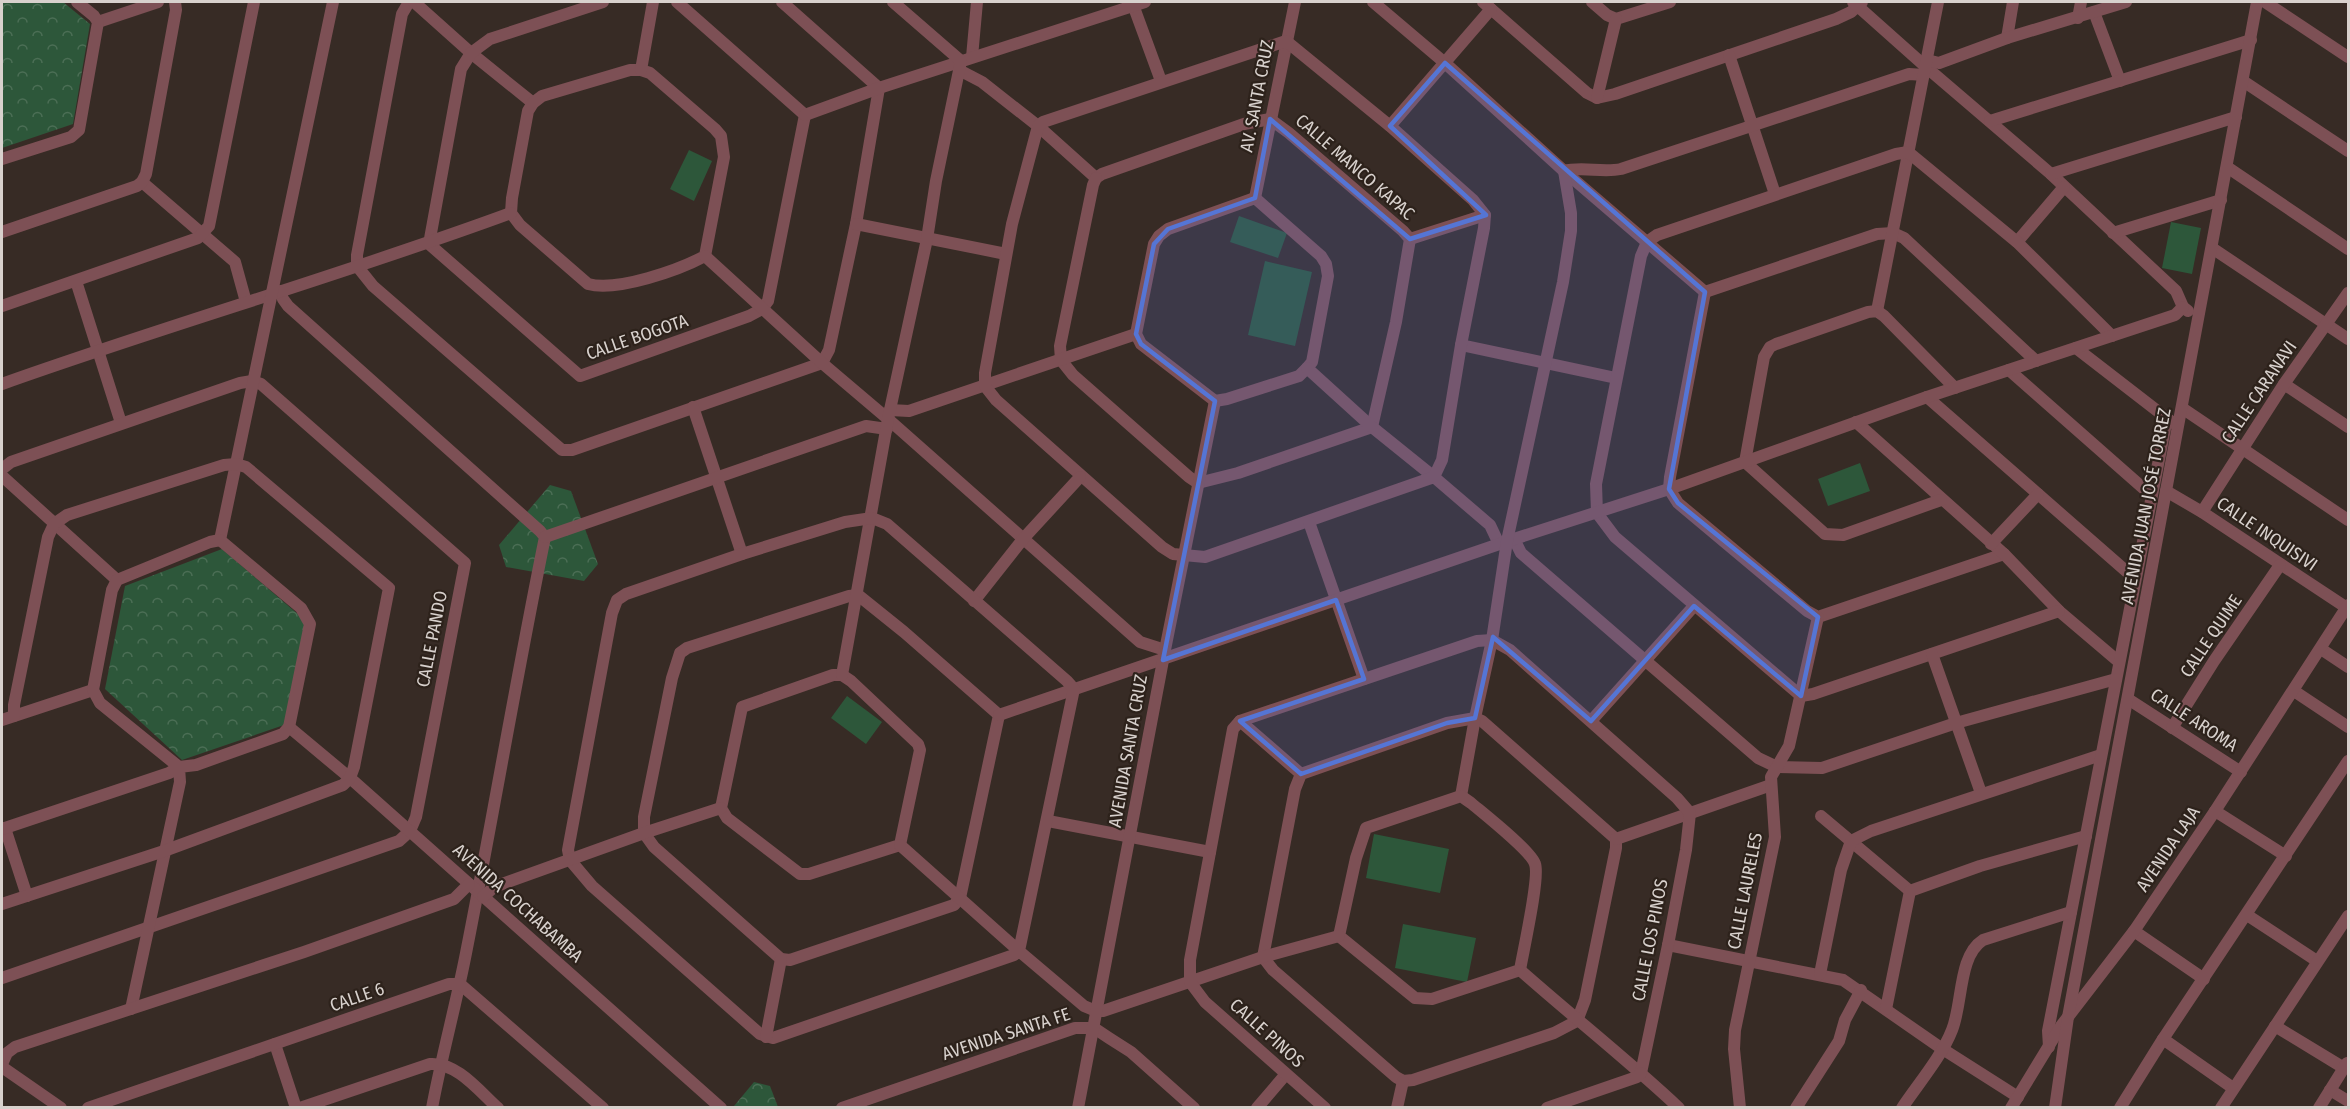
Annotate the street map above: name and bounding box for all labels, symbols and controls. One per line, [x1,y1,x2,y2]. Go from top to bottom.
street label: AV. SANTA CRUZ [1235,38,1279,154]
street label: CALLE MANCO KAPAC [1291,109,1419,225]
street label: CALLE BOGOTA [583,309,691,365]
street label: CALLE CARANAVI [2217,336,2301,448]
street label: AVENIDA JUAN JOSÉ TORREZ [2115,406,2176,606]
street label: CALLE INQUISIVI [2212,492,2322,576]
street label: CALLE PANDO [412,589,452,689]
street label: CALLE QUIME [2175,590,2247,682]
street label: AVENIDA SANTA CRUZ [1104,673,1152,829]
street label: CALLE AROMA [2146,684,2242,757]
street label: AVENIDA LAJA [2131,802,2205,896]
street label: CALLE LAURELES [1723,831,1767,951]
street label: AVENIDA COCHABAMBA [448,839,588,967]
street label: CALLE LOS PINOS [1627,877,1673,1003]
street label: CALLE 6 [327,977,387,1017]
street label: CALLE PINOS [1225,994,1309,1072]
street label: AVENIDA SANTA FE [939,1003,1073,1065]

